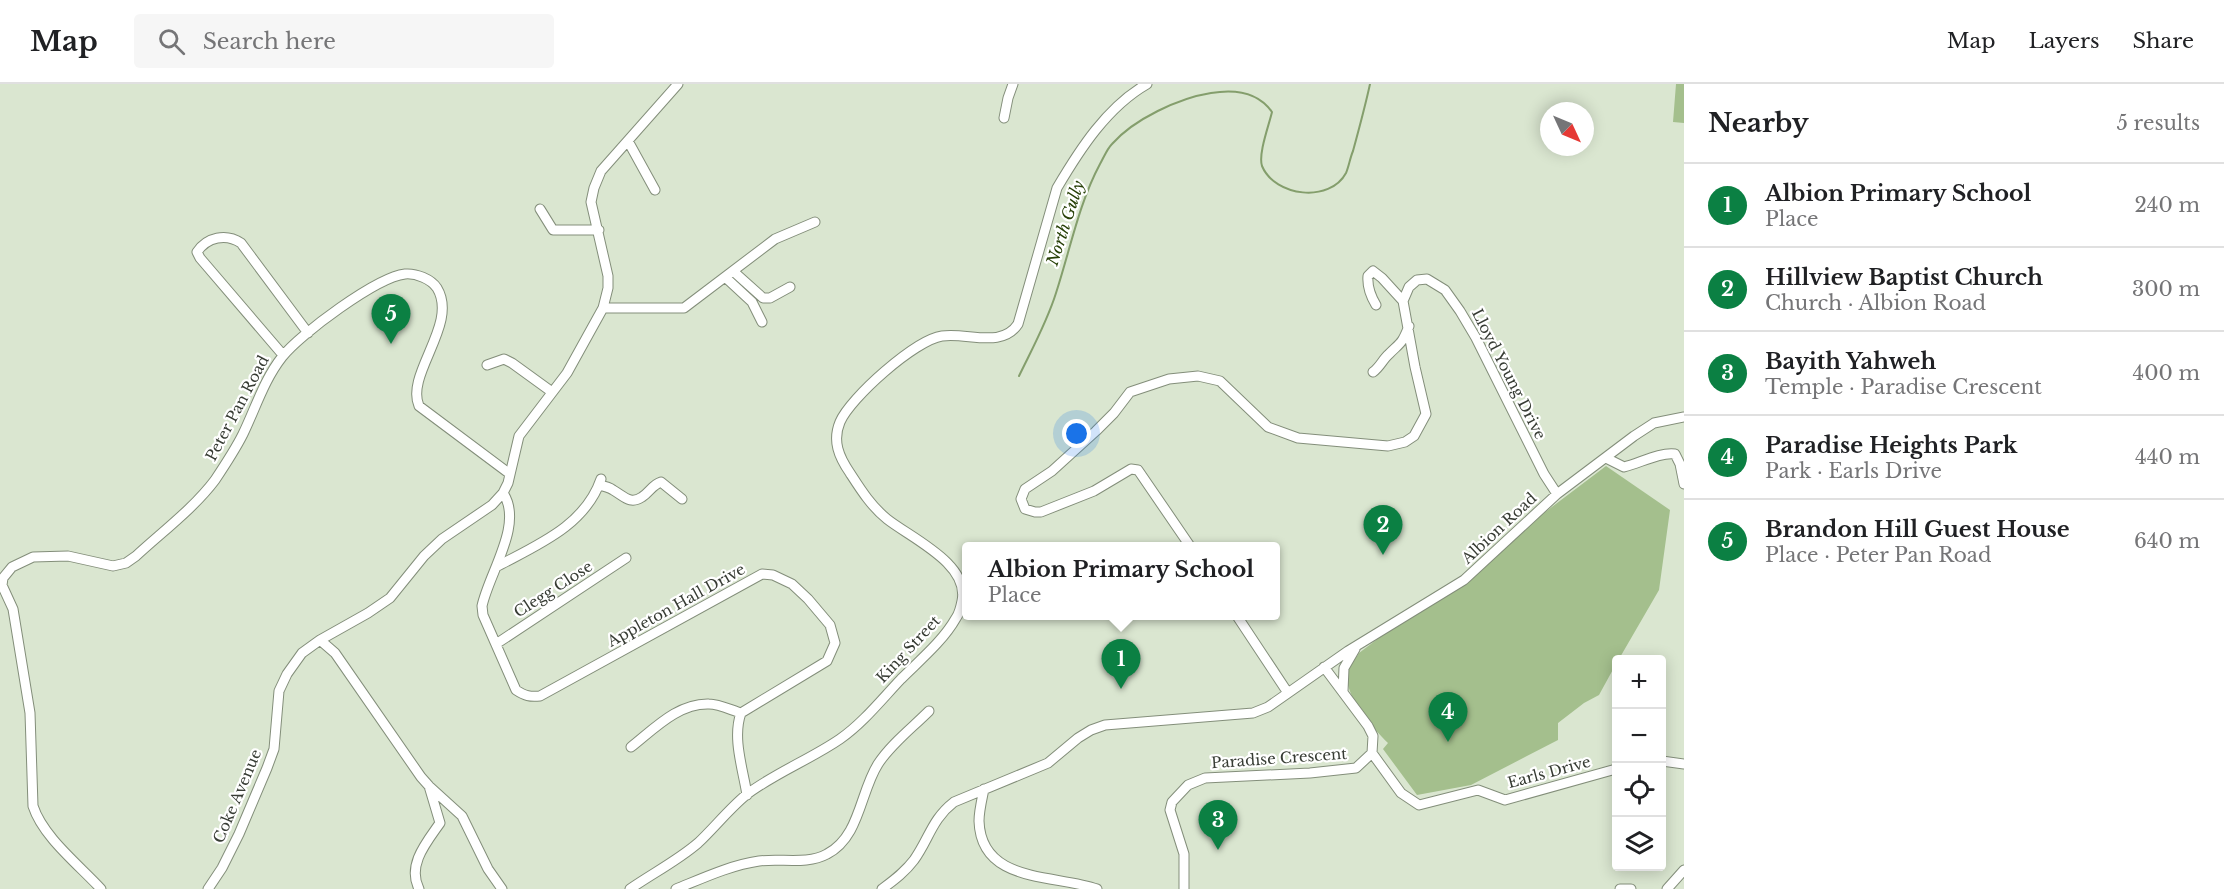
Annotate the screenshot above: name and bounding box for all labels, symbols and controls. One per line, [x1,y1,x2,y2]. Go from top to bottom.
search box [134,14,554,68]
text: Map [30,24,98,59]
icon: search [155,25,188,58]
text: Search here [203,28,336,55]
text: Map [1947,28,1996,54]
text: Layers [2029,28,2100,54]
text: Share [2133,28,2194,54]
north arrow [1540,102,1594,156]
text: Nearby [1708,107,1809,139]
text: 5 results [2117,111,2200,135]
water label: North Gully [1042,177,1088,269]
text: Albion Primary School [1765,180,2031,207]
text: 1 [1723,193,1732,217]
text: 240 m [2135,193,2200,217]
text: Place [1765,207,1819,231]
text: Hillview Baptist Church [1765,264,2043,291]
text: 2 [1721,277,1734,301]
text: 300 m [2132,277,2200,301]
text: Church · Albion Road [1765,291,1986,315]
pin: 5 [372,294,410,344]
street label: Lloyd Young Drive [1468,305,1550,443]
text: Bayith Yahweh [1765,348,1936,375]
street label: Peter Pan Road [201,352,273,464]
text: 3 [1721,361,1734,385]
text: 400 m [2133,361,2200,385]
text: Temple · Paradise Crescent [1765,375,2042,399]
your location [1062,419,1091,448]
text: Paradise Heights Park [1765,432,2017,459]
text: 4 [1721,445,1734,469]
text: 440 m [2135,445,2200,469]
text: Park · Earls Drive [1765,459,1942,483]
street label: Albion Road [1457,488,1540,568]
pin: 2 [1364,506,1402,555]
text: Brandon Hill Guest House [1765,516,2070,543]
text: 5 [1722,529,1733,553]
text: 640 m [2134,529,2200,553]
popup [962,542,1280,620]
text: Place · Peter Pan Road [1765,543,1991,567]
text: Albion Primary School [988,556,1254,583]
street label: Clegg Close [510,557,596,621]
street label: Appleton Hall Drive [603,559,748,651]
text: Place [988,583,1041,607]
street label: King Street [872,611,944,687]
pin: 1 [1102,640,1140,689]
map controls [1612,655,1666,871]
button: + [1612,655,1666,709]
pin: 4 [1428,692,1468,742]
button: − [1612,709,1666,763]
street label: Paradise Crescent [1211,744,1348,772]
street label: Coke Avenue [209,746,265,846]
street label: Earls Drive [1505,752,1593,792]
button: locate [1612,763,1666,817]
pin: 3 [1198,800,1238,850]
button: layers [1612,817,1666,871]

